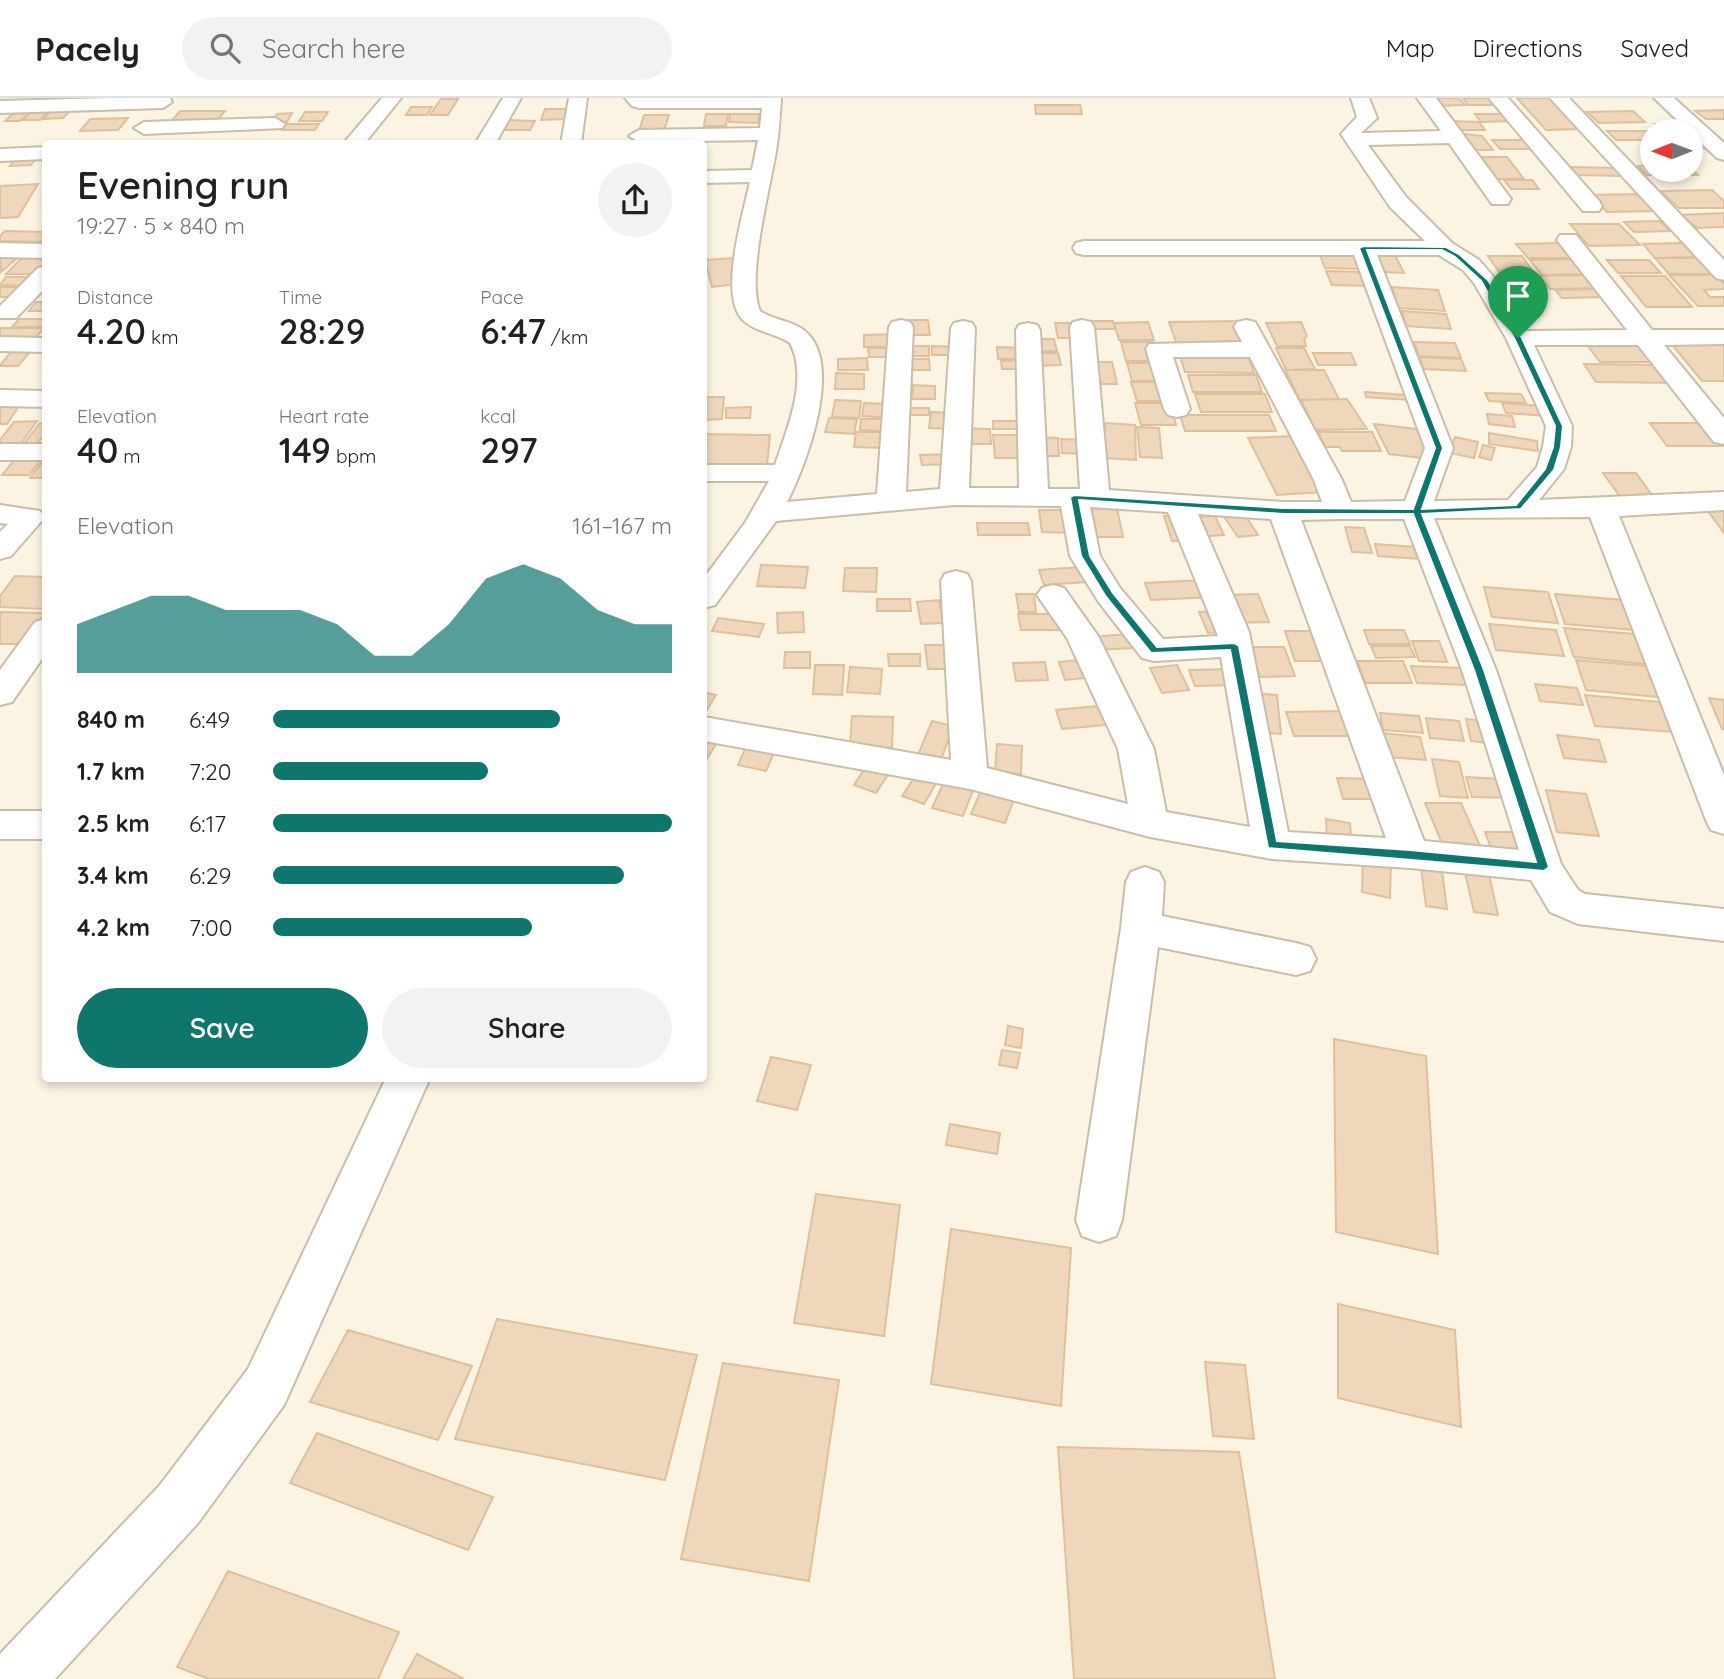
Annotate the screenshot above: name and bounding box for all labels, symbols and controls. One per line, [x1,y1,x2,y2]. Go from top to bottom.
search box [182,17,672,80]
text: Pacely [35,28,140,69]
icon: search [206,29,244,67]
text: Search here [262,32,405,65]
text: Map [1386,33,1435,63]
text: Directions [1473,33,1583,63]
text: Saved [1621,33,1689,63]
north arrow [1640,119,1703,182]
map controls [1640,119,1703,182]
text: Evening run [77,161,290,209]
button: share [598,163,672,237]
text: 19:27 · 5 × 840 m [77,211,245,240]
pin [1488,266,1548,338]
icon: arrive [1499,277,1537,315]
text: Distance [77,285,153,309]
text: Time [279,285,322,309]
text: Pace [480,285,524,309]
text: 4.20 [77,309,146,353]
text: 28:29 [279,309,366,353]
text: 6:47 [480,309,546,353]
text: km [146,325,179,349]
text: /km [546,325,588,349]
text: Elevation [77,404,157,428]
text: Heart rate [279,404,369,428]
text: kcal [480,404,516,428]
text: 40 [77,428,118,472]
text: 149 [279,428,331,472]
text: 297 [480,428,538,472]
text: m [118,444,141,468]
text: bpm [331,444,376,468]
text: Elevation [77,511,174,540]
text: 161–167 m [572,511,672,540]
text: 840 m [77,705,145,734]
text: 6:49 [189,705,230,734]
text: 1.7 km [77,757,145,786]
text: 7:20 [189,757,232,786]
text: 2.5 km [77,809,150,838]
text: 6:17 [189,809,226,838]
text: 3.4 km [77,861,149,890]
text: 6:29 [189,861,231,890]
text: 4.2 km [77,913,150,942]
text: 7:00 [189,913,232,942]
button: Save [77,988,368,1068]
button: Share [382,988,672,1068]

